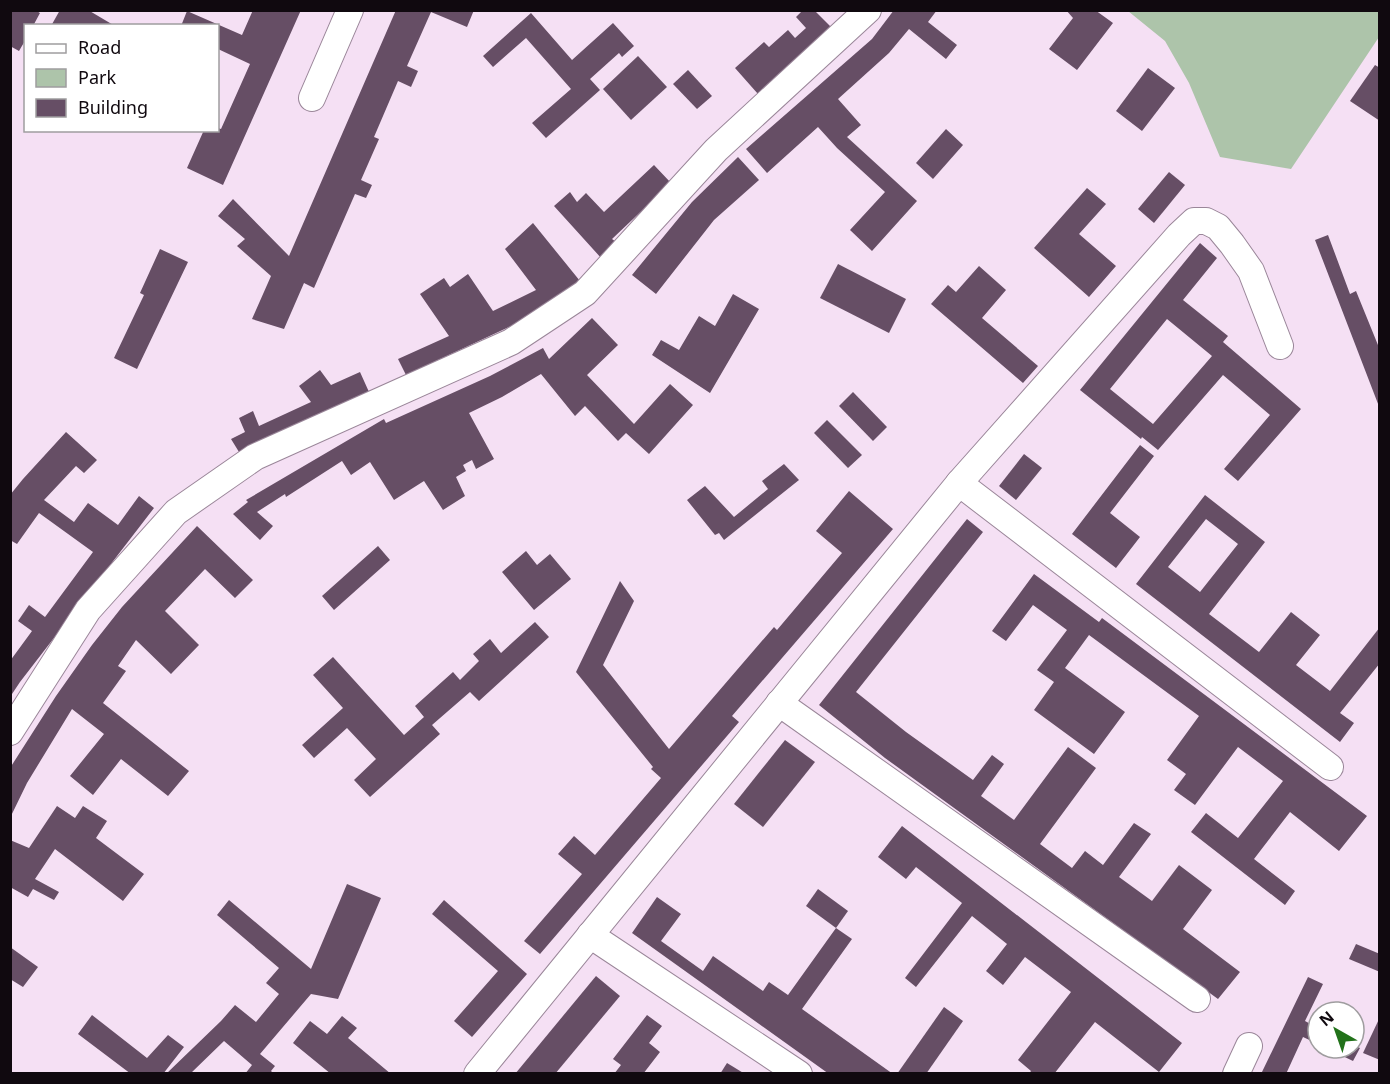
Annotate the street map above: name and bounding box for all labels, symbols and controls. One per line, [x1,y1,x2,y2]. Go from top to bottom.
legend [24,24,219,132]
text: Road [78,35,121,59]
text: Park [78,65,116,89]
text: Building [78,95,148,119]
north arrow [1306,1000,1366,1060]
text: N [1314,1006,1338,1031]

